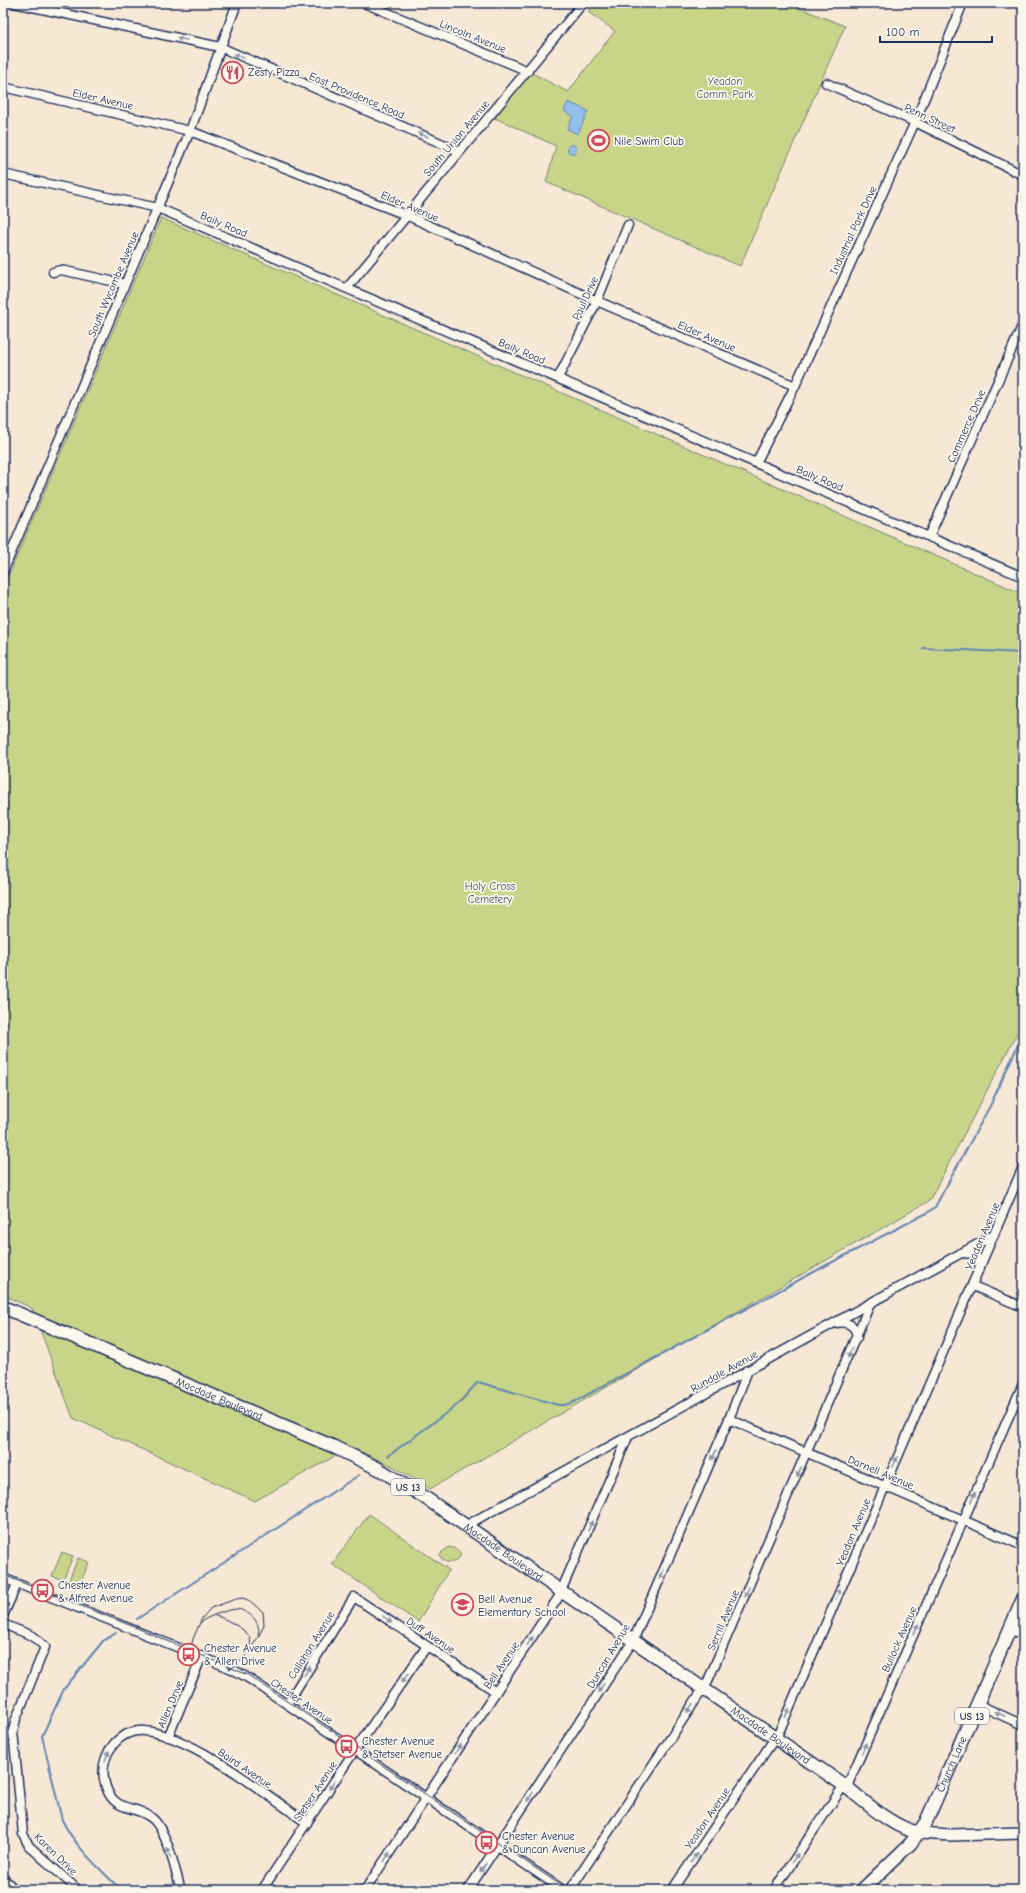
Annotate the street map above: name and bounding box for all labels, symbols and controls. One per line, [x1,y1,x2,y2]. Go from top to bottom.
street label: Lincoln Avenue [438,17,509,56]
scale bar [880,18,992,44]
text: 100 m [886,25,919,39]
one-way arrow [176,36,188,42]
one-way arrow [234,53,245,59]
restaurant icon: Zesty Pizza [219,59,245,85]
place label: Zesty Pizza [248,66,300,79]
street label: East Providence Road [307,69,407,122]
park label: Yeadon Comm. Park [696,75,754,101]
street label: Elder Avenue [71,86,135,113]
street label: South Union Avenue [421,97,492,179]
street label: Penn Street [902,101,958,136]
sports icon: Nile Swim Club [586,128,612,154]
one-way arrow [416,132,428,138]
place label: Nile Swim Club [614,135,684,148]
street label: Industrial Park Drive [827,183,880,277]
street label: Elder Avenue [379,188,441,225]
street label: Baily Road [198,209,249,240]
street label: South Wycombe Avenue [85,229,142,339]
street label: Paul Drive [570,274,601,322]
street label: Elder Avenue [676,318,738,355]
street label: Baily Road [496,336,547,367]
street label: Commerce Drive [945,387,989,465]
street label: Baily Road [794,463,845,494]
park label: Holy Cross Cemetery [465,880,516,906]
street label: Yeadon Avenue [962,1200,1003,1272]
street label: Rundale Avenue [688,1347,761,1395]
one-way arrow [847,1347,853,1358]
street label: Macdade Boulevard [174,1375,265,1423]
one-way arrow [711,1449,717,1460]
street label: Darnell Avenue [846,1453,916,1492]
one-way arrow [893,1455,899,1467]
one-way arrow [795,1467,801,1479]
road number: US 13 [391,1479,425,1495]
one-way arrow [971,1490,977,1502]
street label: Yeadon Avenue [833,1496,874,1568]
street label: Macdade Boulevard [461,1520,545,1584]
one-way arrow [587,1520,593,1531]
one-way arrow [659,1568,665,1579]
bus stop icon: Chester Avenue & Alfred Avenue [29,1578,55,1604]
place label: Chester Avenue & Alfred Avenue [58,1579,134,1605]
one-way arrow [744,1586,750,1597]
street label: Serrill Avenue [705,1587,742,1653]
one-way arrow [835,1588,841,1599]
school or university icon: Bell Avenue Elementary School [449,1592,475,1618]
place label: Bell Avenue Elementary School [478,1593,566,1619]
street label: Bullock Avenue [879,1604,920,1674]
street label: Callahan Avenue [285,1608,338,1682]
street label: Duff Avenue [404,1614,458,1657]
one-way arrow [381,1615,392,1623]
street label: Duncan Avenue [584,1621,633,1691]
one-way arrow [913,1623,919,1634]
one-way arrow [526,1636,534,1646]
street label: Bell Avenue [481,1639,522,1691]
bus stop icon: Chester Avenue & Allen Drive [176,1641,202,1667]
place label: Chester Avenue & Allen Drive [204,1642,277,1668]
one-way arrow [304,1665,311,1677]
one-way arrow [401,1673,409,1683]
street label: Chester Avenue [268,1676,336,1727]
street label: Allen Drive [155,1678,186,1730]
one-way arrow [598,1683,605,1694]
one-way arrow [687,1702,694,1714]
street label: Macdade Boulevard [728,1704,813,1767]
one-way arrow [783,1707,790,1719]
road number: US 13 [955,1708,989,1724]
one-way arrow [994,1711,1006,1718]
bus stop icon: Chester Avenue & Stetser Avenue [333,1734,359,1760]
street label: Church Lane [934,1734,970,1794]
place label: Chester Avenue & Stetser Avenue [362,1735,442,1761]
one-way arrow [861,1742,867,1753]
one-way arrow [454,1744,462,1754]
street label: Baird Avenue [215,1746,274,1791]
one-way arrow [104,1749,110,1761]
street label: Stetser Avenue [291,1758,340,1824]
one-way arrow [328,1780,336,1791]
street label: Yeadon Avenue [682,1784,733,1852]
one-way arrow [526,1791,533,1803]
bus stop icon: Chester Avenue & Duncan Avenue [474,1829,500,1855]
place label: Chester Avenue & Duncan Avenue [502,1830,586,1856]
street label: Karen Drive [31,1831,80,1878]
one-way arrow [166,1847,172,1859]
one-way arrow [383,1852,390,1863]
one-way arrow [690,1852,698,1863]
one-way arrow [792,1852,799,1863]
one-way arrow [479,1862,486,1874]

